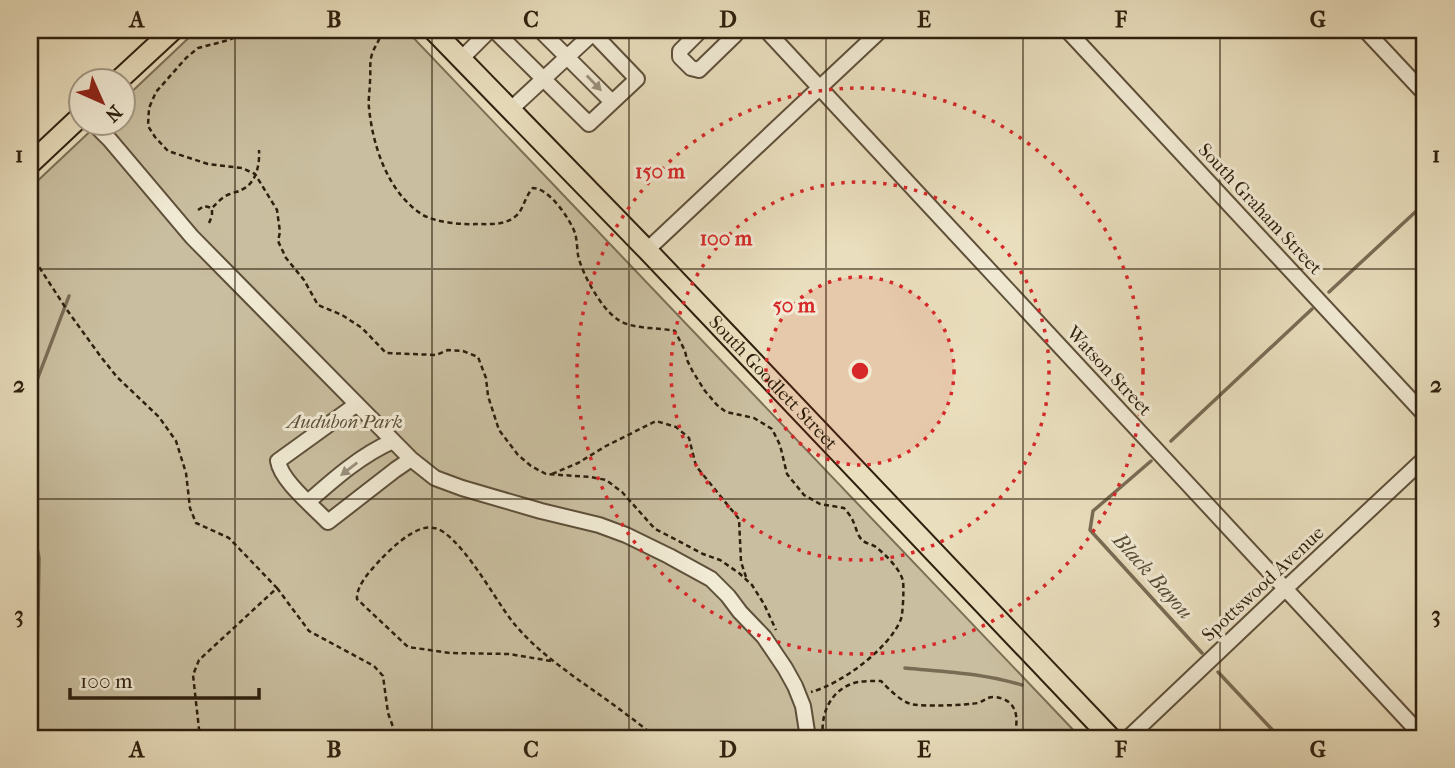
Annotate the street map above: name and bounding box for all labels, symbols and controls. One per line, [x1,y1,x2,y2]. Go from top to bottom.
text: A [128,6,146,33]
text: B [327,6,342,33]
text: C [523,6,539,33]
text: D [719,6,737,33]
text: E [917,6,931,33]
text: F [1114,6,1128,33]
text: G [1310,6,1326,33]
north arrow [66,66,136,136]
one-way arrow [585,75,602,92]
text: N [100,100,126,127]
street label: South Graham Street [1194,139,1327,279]
text: 1 [15,141,23,168]
text: 1 [1432,141,1440,168]
text: 150 m [635,159,686,183]
text: 100 m [700,226,753,250]
text: 50 m [773,293,816,317]
street label: South Goodlett Street [704,311,842,455]
street label: Watson Street [1061,321,1156,421]
centre of rings [848,359,872,383]
text: 2 [13,371,25,398]
text: 2 [1430,371,1442,398]
park label: Audubon Park [285,411,403,433]
one-way arrow [340,461,358,476]
street label: Spottswood Avenue [1197,522,1329,646]
water label: Black Bayou [1107,527,1198,624]
text: 3 [14,601,24,628]
text: 3 [1431,601,1441,628]
scale bar [70,656,259,700]
text: 100 m [80,669,133,693]
text: A [128,736,146,763]
text: B [327,736,342,763]
text: C [523,736,539,763]
text: D [719,736,737,763]
text: E [917,736,931,763]
text: F [1114,736,1128,763]
text: G [1310,736,1326,763]

